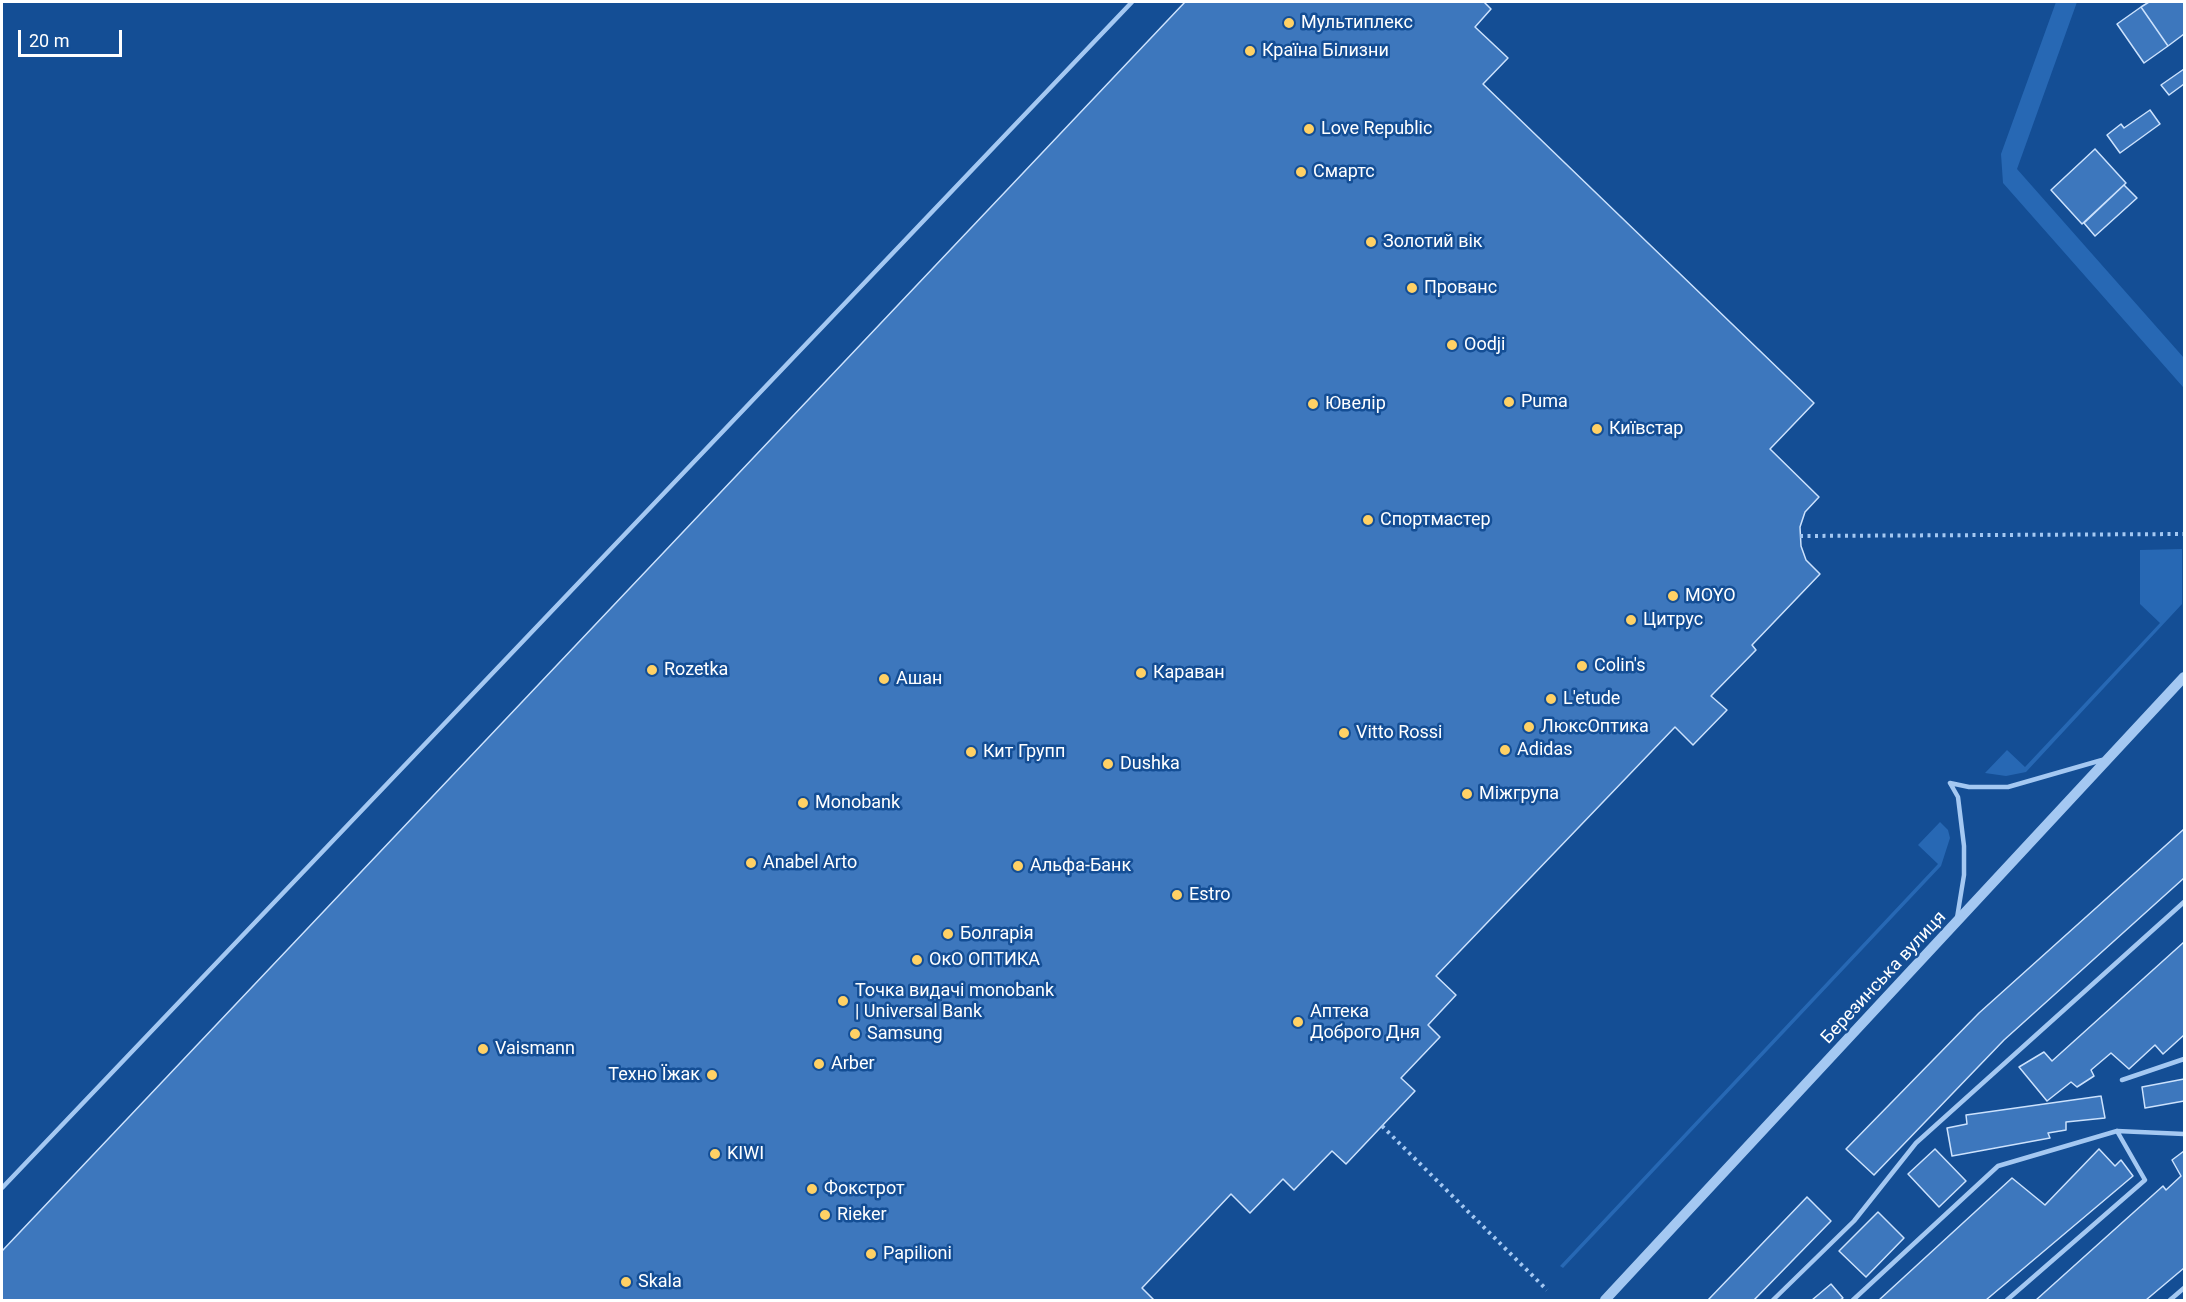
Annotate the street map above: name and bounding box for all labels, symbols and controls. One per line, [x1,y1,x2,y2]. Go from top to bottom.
place label: Мультиплекс [1301,12,1413,34]
marker: Мультиплекс [1282,16,1296,30]
scale bar [21,18,124,56]
text: 20 m [29,30,69,51]
place label: Країна Білизни [1262,40,1389,62]
marker: Країна Білизни [1243,44,1257,58]
place label: Love Republic [1321,118,1432,140]
marker: Love Republic [1302,122,1316,136]
place label: Смартс [1313,161,1375,183]
marker: Смартс [1294,165,1308,179]
place label: Золотий вік [1383,231,1483,253]
marker: Золотий вік [1364,235,1378,249]
place label: Прованс [1424,277,1497,299]
marker: Прованс [1405,281,1419,295]
place label: Oodji [1464,334,1505,356]
marker: Oodji [1445,338,1459,352]
place label: Puma [1521,391,1568,413]
place label: Ювелір [1325,393,1386,415]
marker: Puma [1502,395,1516,409]
marker: Ювелір [1306,397,1320,411]
place label: Київстар [1609,418,1683,440]
marker: Київстар [1590,422,1604,436]
place label: Спортмастер [1380,509,1491,531]
marker: Спортмастер [1361,513,1375,527]
place label: MOYO [1685,585,1736,607]
marker: MOYO [1666,589,1680,603]
place label: Цитрус [1643,609,1703,631]
marker: Цитрус [1624,613,1638,627]
place label: Colin's [1594,655,1645,677]
place label: Rozetka [664,659,728,681]
marker: Colin's [1575,659,1589,673]
place label: Караван [1153,662,1225,684]
marker: Rozetka [645,663,659,677]
marker: Караван [1134,666,1148,680]
place label: Ашан [896,668,942,690]
marker: Ашан [877,672,891,686]
place label: L'etude [1563,688,1620,710]
marker: L'etude [1544,692,1558,706]
place label: ЛюксОптика [1541,716,1649,738]
marker: ЛюксОптика [1522,720,1536,734]
place label: Vitto Rossi [1356,722,1442,744]
marker: Vitto Rossi [1337,726,1351,740]
place label: Adidas [1517,739,1573,761]
place label: Кит Групп [983,741,1065,763]
marker: Adidas [1498,743,1512,757]
marker: Кит Групп [964,745,978,759]
place label: Dushka [1120,753,1180,775]
marker: Dushka [1101,757,1115,771]
place label: Міжгрупа [1479,783,1559,805]
marker: Міжгрупа [1460,787,1474,801]
place label: Monobank [815,792,900,814]
marker: Monobank [796,796,810,810]
place label: Anabel Arto [763,852,857,874]
place label: Альфа-Банк [1030,855,1131,877]
marker: Anabel Arto [744,856,758,870]
marker: Альфа-Банк [1011,859,1025,873]
place label: Estro [1189,884,1231,906]
marker: Estro [1170,888,1184,902]
street label: Березинська вулиця [1817,907,1951,1049]
place label: Болгарія [960,923,1034,945]
marker: Болгарія [941,927,955,941]
place label: ОкО ОПТИКА [929,949,1040,971]
marker: ОкО ОПТИКА [910,953,924,967]
place label: Точка видачі monobank | Universal Bank [855,980,1054,1022]
marker: Точка видачі monobank | Universal Bank [836,994,850,1008]
place label: Аптека Доброго Дня [1310,1001,1420,1044]
marker: Аптека Доброго Дня [1291,1015,1305,1029]
place label: Samsung [867,1023,943,1045]
marker: Samsung [848,1027,862,1041]
place label: Vaismann [495,1038,575,1060]
marker: Vaismann [476,1042,490,1056]
place label: Arber [831,1053,875,1075]
marker: Arber [812,1057,826,1071]
place label: Техно Їжак [608,1064,700,1086]
marker: Техно Їжак [705,1068,719,1082]
place label: KIWI [727,1143,764,1165]
marker: KIWI [708,1147,722,1161]
place label: Фокстрот [824,1178,905,1200]
marker: Фокстрот [805,1182,819,1196]
place label: Rieker [837,1204,887,1226]
marker: Rieker [818,1208,832,1222]
place label: Papilioni [883,1243,952,1265]
marker: Papilioni [864,1247,878,1261]
place label: Skala [638,1271,682,1293]
marker: Skala [619,1275,633,1289]

